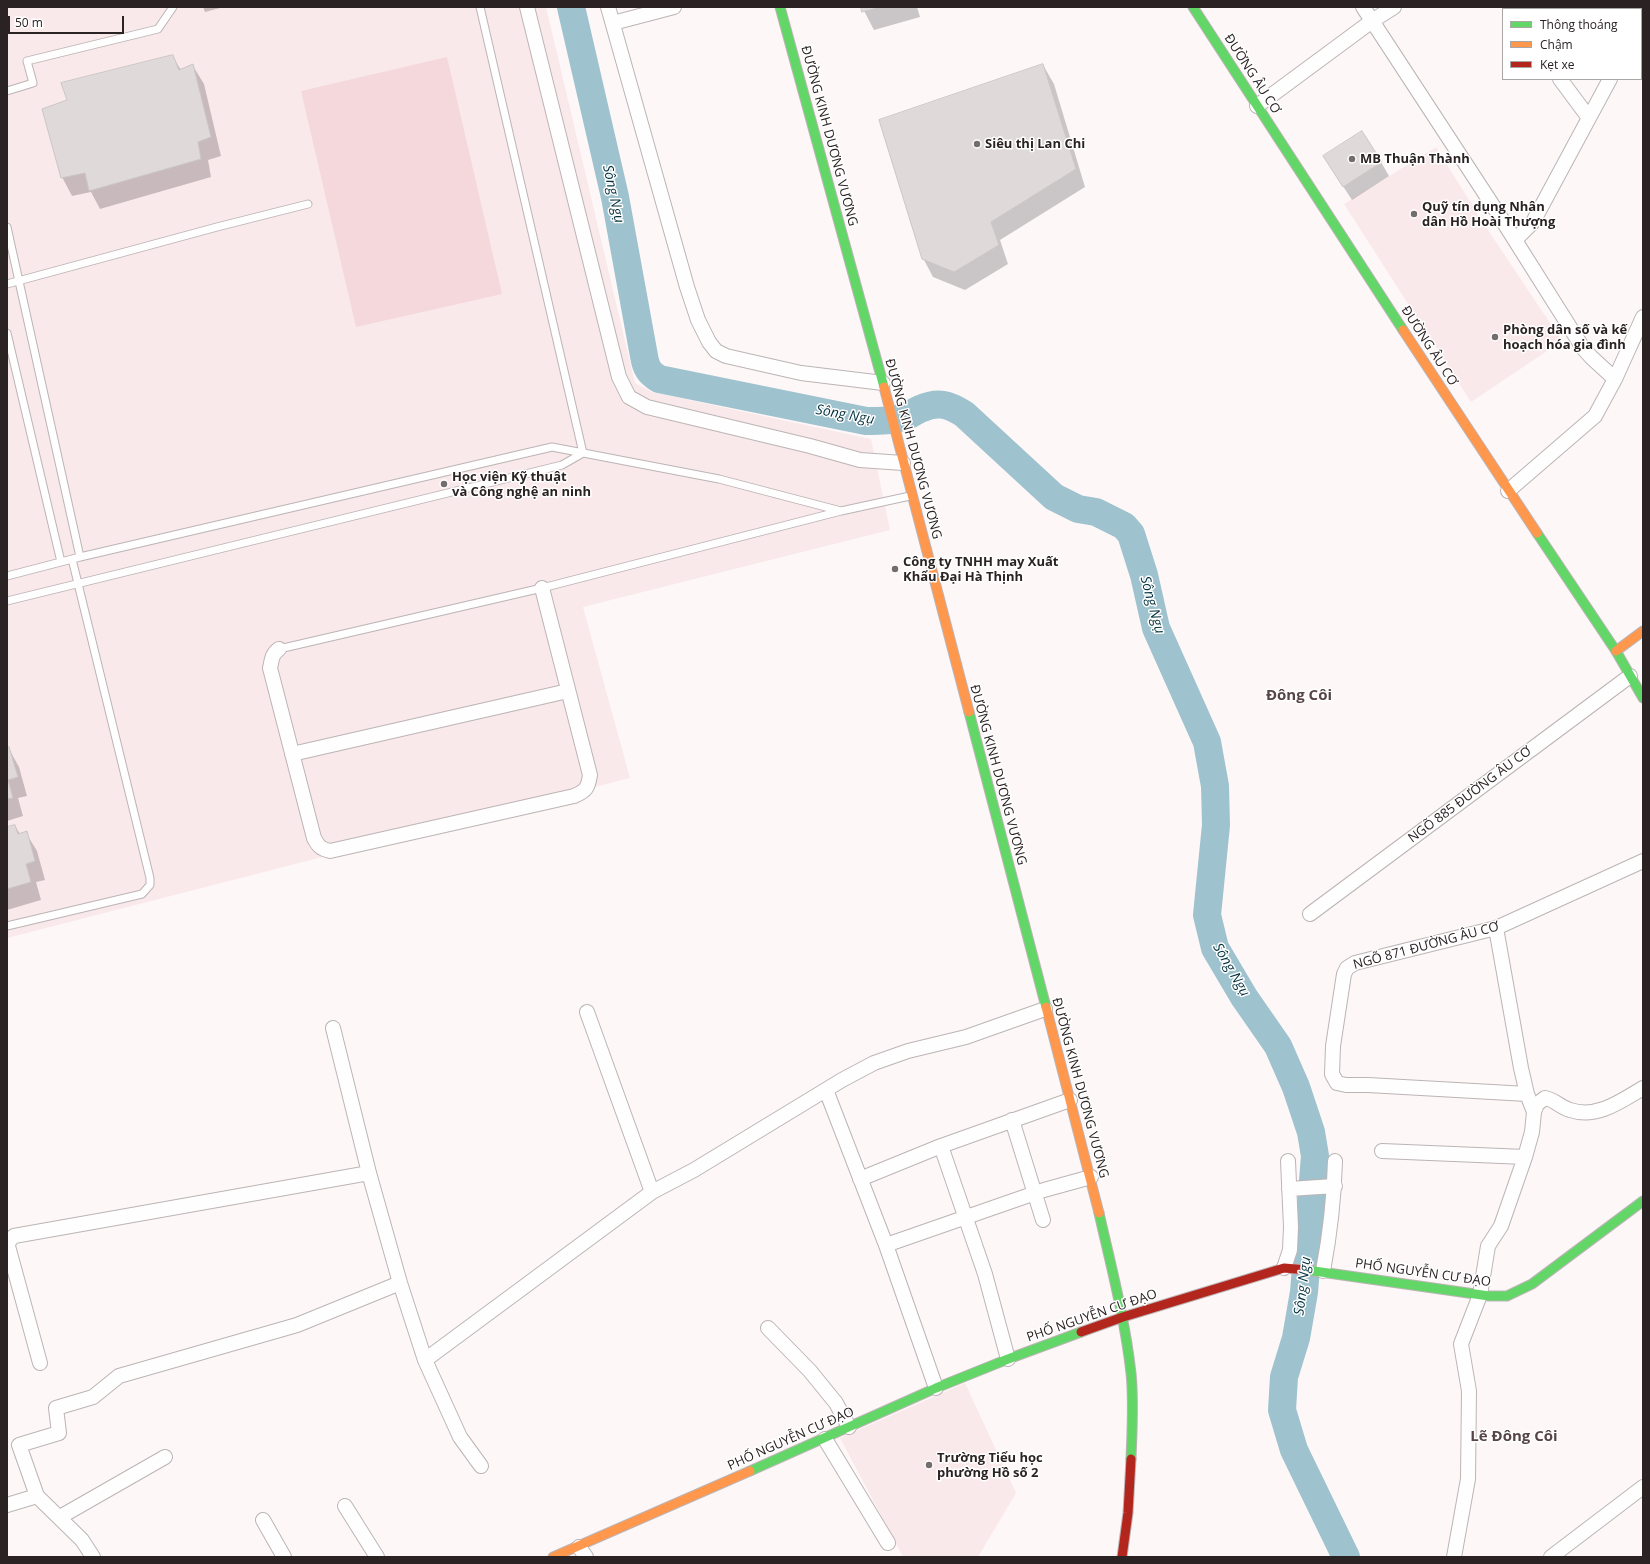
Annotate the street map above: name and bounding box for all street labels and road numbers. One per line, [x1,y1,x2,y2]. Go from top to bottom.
street label: ĐƯỜNG ÂU CƠ [1220,31,1284,117]
street label: ĐƯỜNG KINH DƯƠNG VƯƠNG [797,44,861,228]
street label: ĐƯỜNG ÂU CƠ [1397,303,1461,389]
street label: ĐƯỜNG KINH DƯƠNG VƯƠNG [881,357,945,541]
street label: ĐƯỜNG KINH DƯƠNG VƯƠNG [966,683,1030,867]
street label: NGÕ 885 ĐƯỜNG ÂU CƠ [1405,744,1535,846]
street label: NGÕ 871 ĐƯỜNG ÂU CƠ [1352,919,1500,973]
street label: ĐƯỜNG KINH DƯƠNG VƯƠNG [1048,996,1112,1180]
street label: PHỐ NGUYỄN CƯ ĐẠO [1354,1256,1492,1290]
street label: PHỐ NGUYỄN CƯ ĐẠO [1025,1286,1159,1346]
street label: PHỐ NGUYỄN CƯ ĐẠO [725,1404,857,1474]

